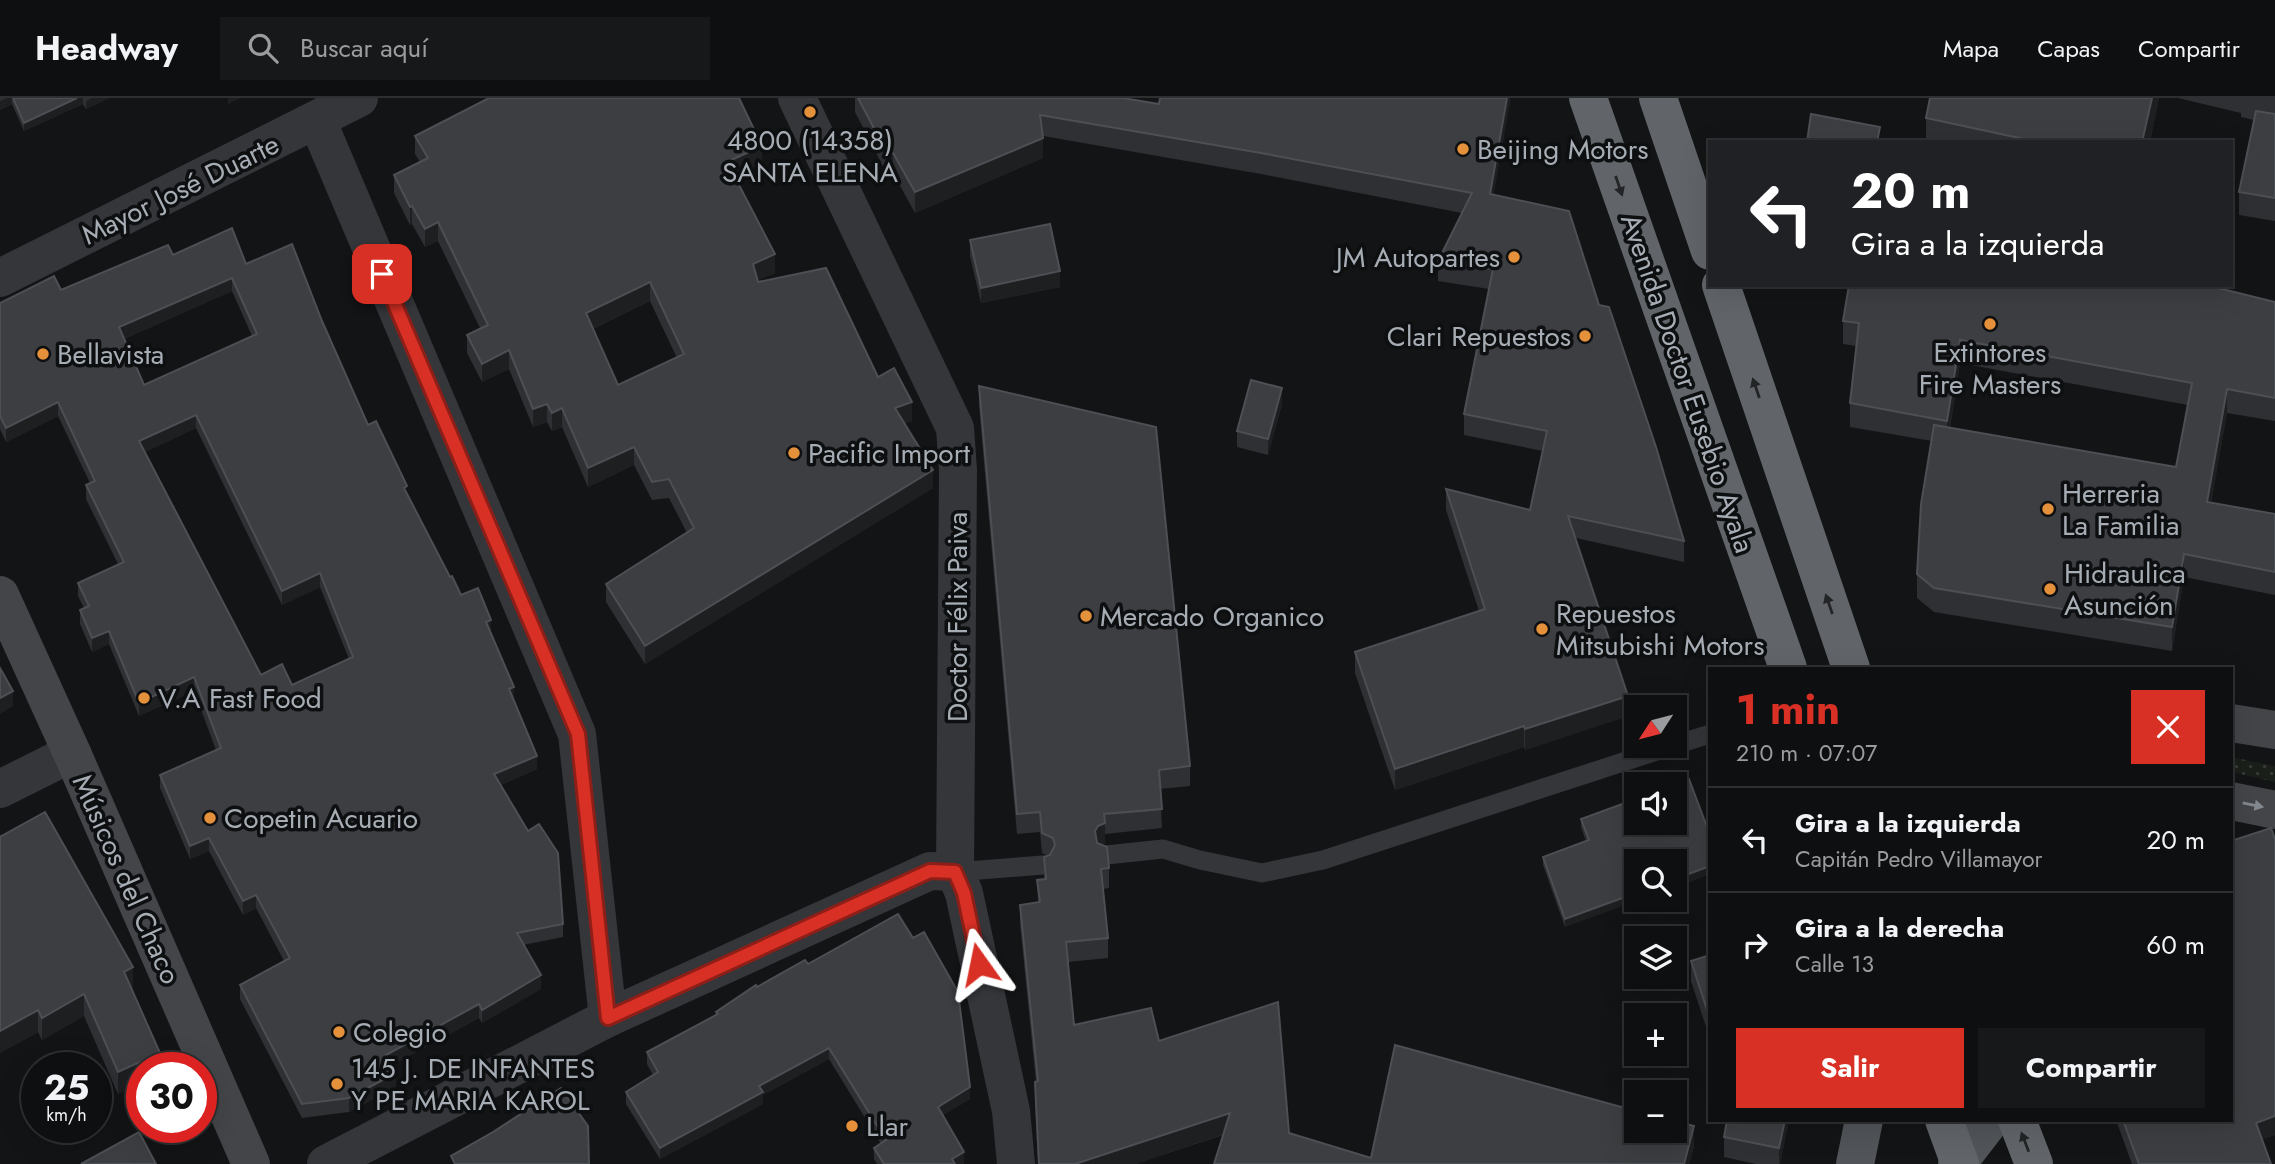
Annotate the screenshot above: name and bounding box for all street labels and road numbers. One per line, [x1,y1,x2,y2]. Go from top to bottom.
street label: Mayor José Duarte [74,124,286,255]
street label: Avenida Doctor Eusebio Ayala [1610,208,1765,558]
street label: Doctor Félix Paiva [937,512,978,722]
street label: Músicos del Chaco [62,768,191,991]

